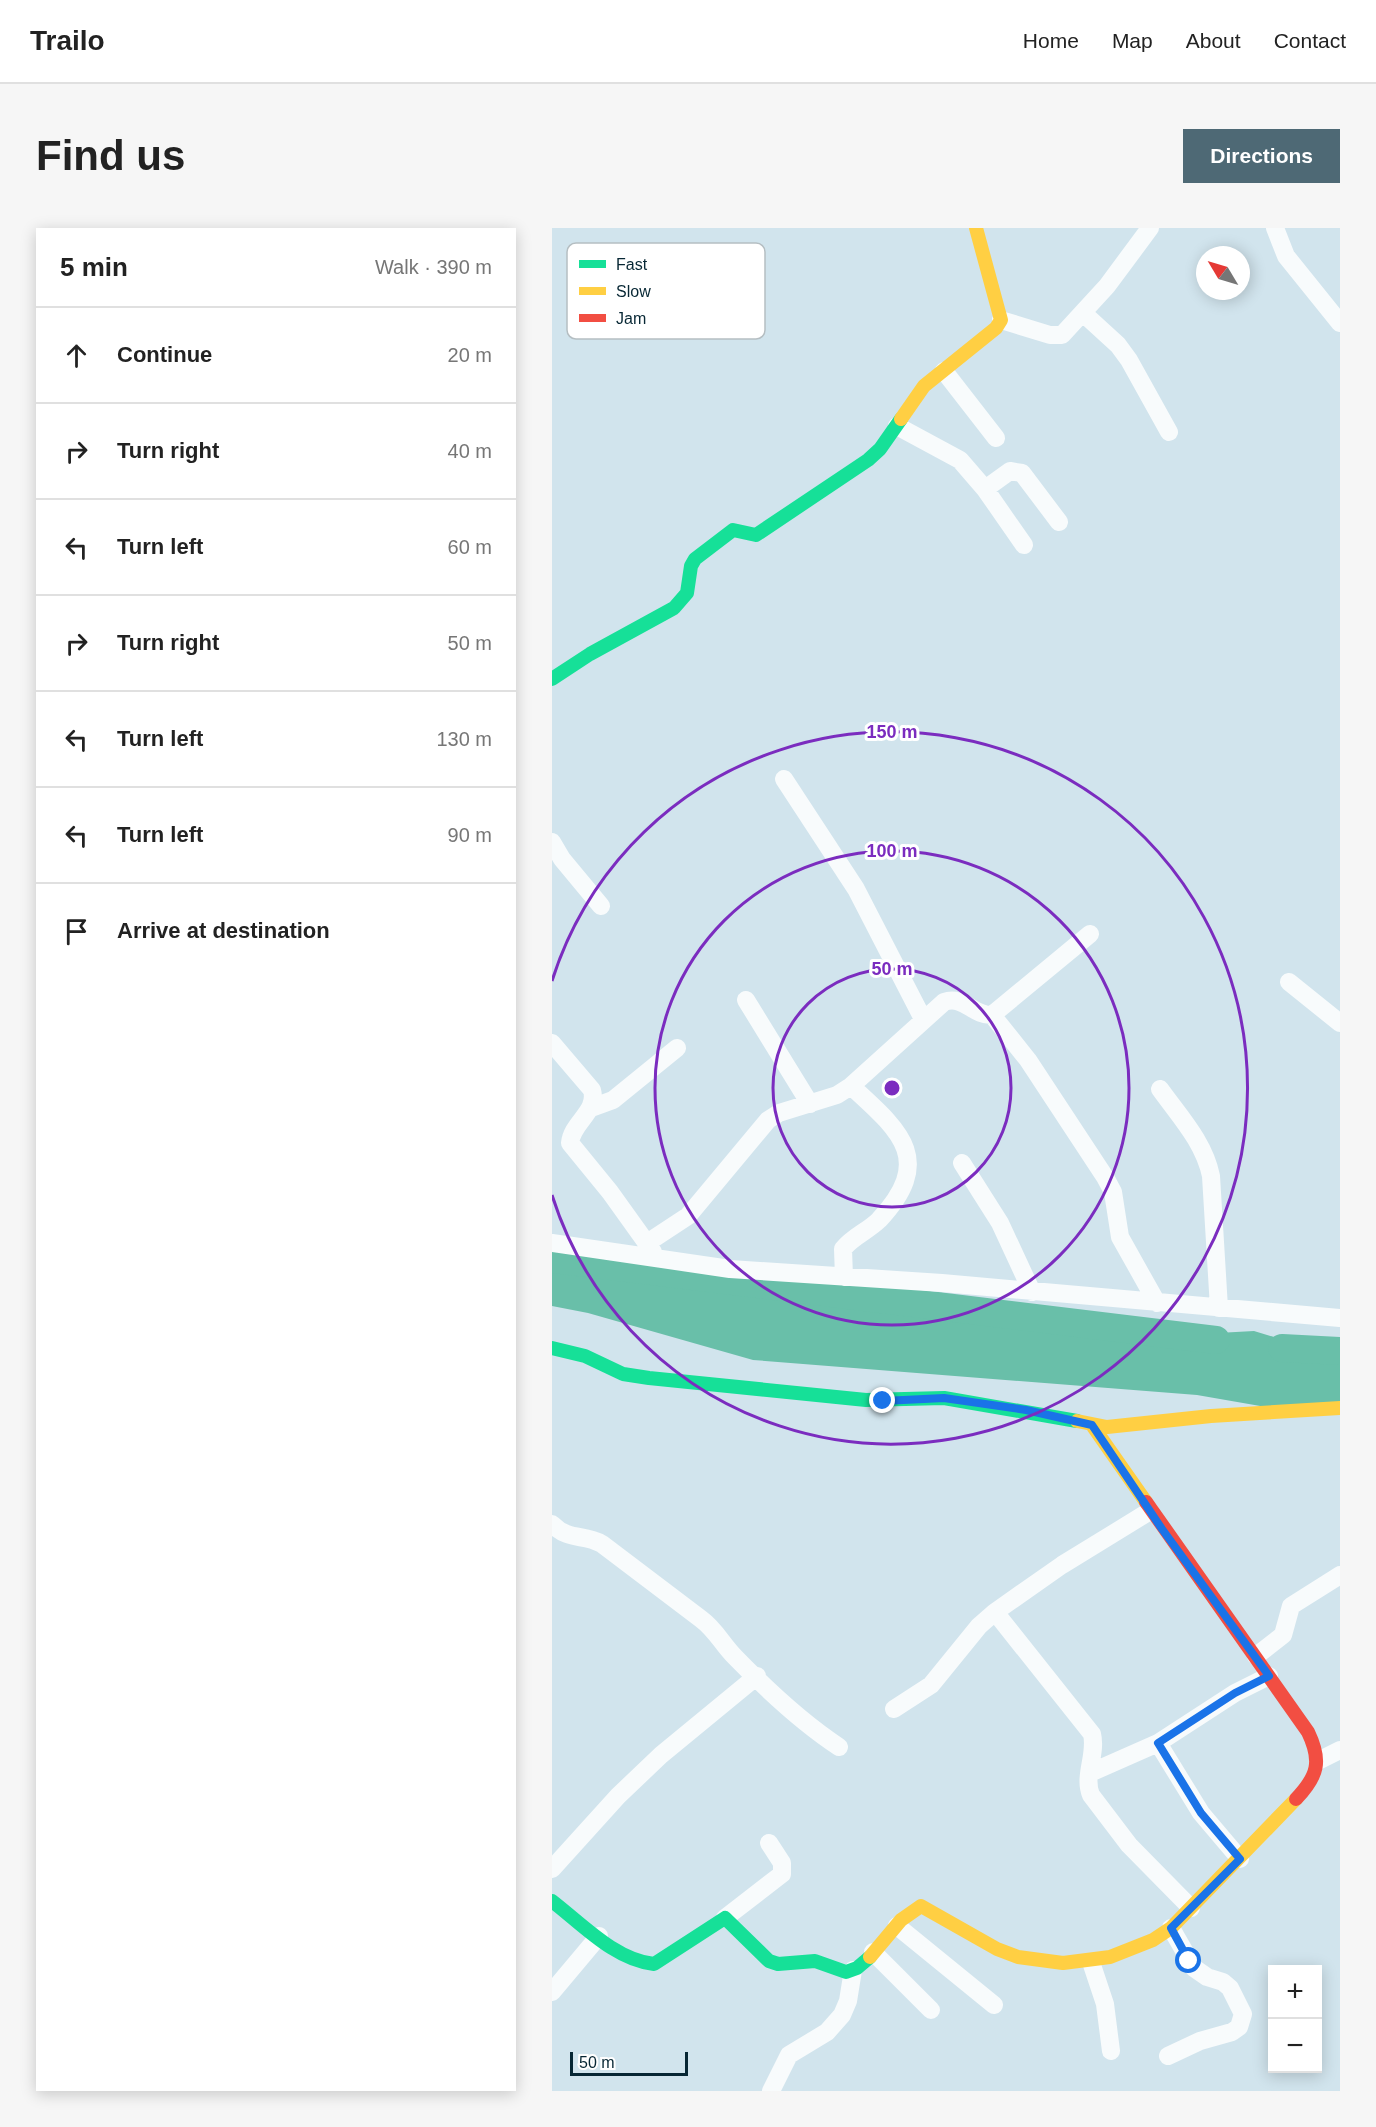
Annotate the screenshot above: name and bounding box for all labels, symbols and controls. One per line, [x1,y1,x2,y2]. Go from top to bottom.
text: Trailo [30,25,105,56]
text: Home [1023,29,1079,52]
text: Map [1112,29,1153,52]
text: About [1186,29,1241,52]
text: Contact [1274,29,1346,52]
button: Directions [1183,129,1340,183]
text: Find us [36,132,185,179]
legend [567,243,765,339]
north arrow [1196,246,1250,300]
text: 5 min [60,252,128,282]
text: Walk · 390 m [375,256,492,278]
text: Fast [616,256,648,273]
text: Slow [616,283,651,300]
text: Jam [616,310,646,327]
icon: ahead [60,339,93,372]
text: Continue [117,342,212,367]
text: 20 m [448,344,492,366]
icon: right [60,435,93,468]
text: Turn right [117,438,219,463]
text: 40 m [448,440,492,462]
icon: left [60,531,93,564]
text: Turn left [117,534,203,559]
text: 60 m [448,536,492,558]
icon: right [60,627,93,660]
text: Turn right [117,630,219,655]
text: 50 m [448,632,492,654]
text: 150 m [866,722,918,742]
icon: left [60,723,93,756]
text: Turn left [117,726,203,751]
text: 130 m [436,728,492,750]
icon: left [60,819,93,852]
text: Turn left [117,822,203,847]
text: 90 m [448,824,492,846]
text: 100 m [866,841,918,861]
icon: arrive [60,915,93,948]
text: Arrive at destination [117,918,330,943]
text: 50 m [871,959,913,979]
centre of rings [882,1078,902,1098]
route end [869,1387,895,1413]
route start [1175,1947,1201,1973]
map controls [1268,1965,1322,2073]
button: + [1268,1965,1322,2019]
button: − [1268,2019,1322,2073]
scale bar [570,2049,688,2076]
text: 50 m [579,2054,615,2071]

